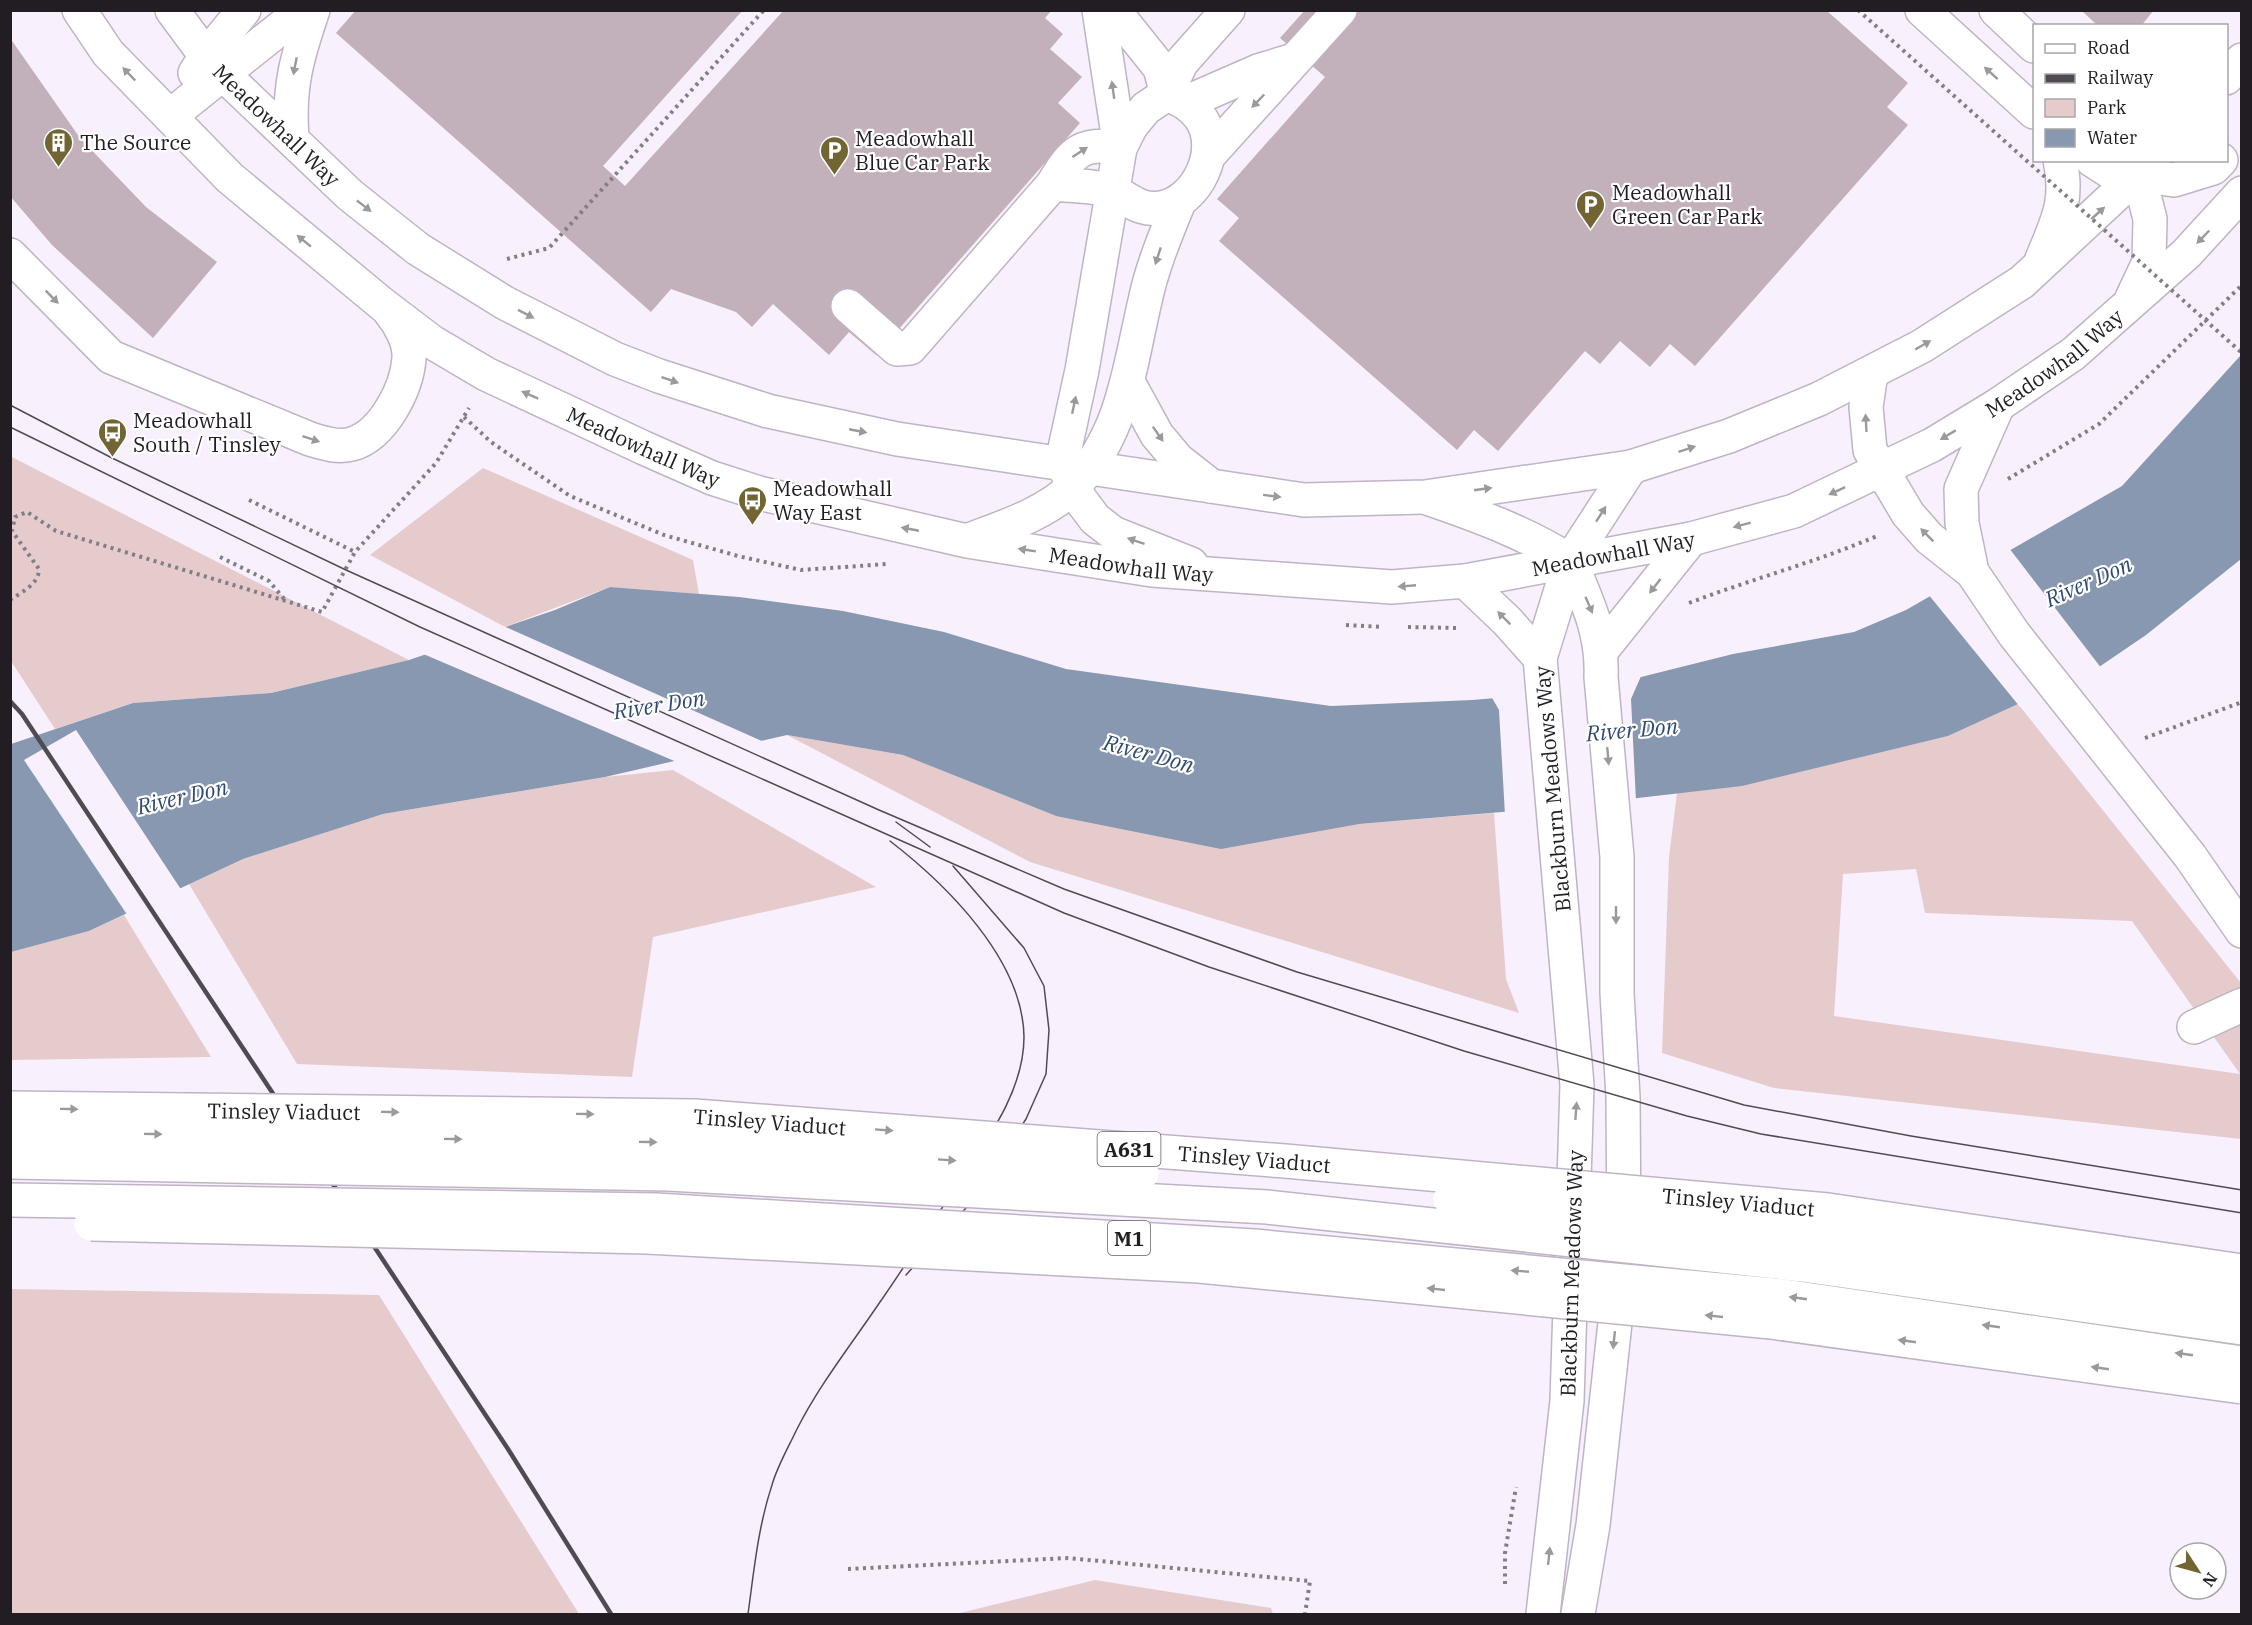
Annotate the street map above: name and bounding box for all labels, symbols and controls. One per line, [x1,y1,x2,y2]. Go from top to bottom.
legend [2033,24,2228,162]
text: Road [2087,36,2130,59]
one-way arrow [290,57,300,75]
street label: Meadowhall Way [207,58,347,193]
text: Railway [2087,66,2153,89]
one-way arrow [1984,67,1999,80]
one-way arrow [122,68,136,82]
one-way arrow [1108,80,1117,99]
one-way arrow [1251,93,1265,108]
text: Park [2087,96,2127,119]
place label: Meadowhall Blue Car Park [855,124,990,176]
building icon: The Source [43,126,75,168]
text: Water [2087,126,2137,149]
place label: The Source [80,128,191,156]
parking icon: Meadowhall Blue Car Park [818,134,850,176]
one-way arrow [1072,147,1089,158]
place label: Meadowhall Green Car Park [1612,178,1763,230]
parking icon: Meadowhall Green Car Park [1575,188,1607,230]
one-way arrow [356,200,372,213]
one-way arrow [2091,206,2106,220]
one-way arrow [2196,229,2210,243]
one-way arrow [296,235,312,248]
one-way arrow [1152,247,1162,265]
one-way arrow [44,290,59,304]
street label: Meadowhall Way [1980,302,2129,424]
one-way arrow [518,309,535,318]
one-way arrow [1915,340,1931,351]
one-way arrow [661,376,679,385]
one-way arrow [520,390,538,400]
one-way arrow [1069,396,1079,414]
street label: Meadowhall Way [562,400,724,494]
place label: Meadowhall South / Tinsley [133,406,282,458]
one-way arrow [1862,413,1871,432]
bus stop icon: Meadowhall South / Tinsley [96,416,128,458]
one-way arrow [1152,426,1164,442]
one-way arrow [849,427,868,436]
one-way arrow [1940,430,1956,441]
one-way arrow [302,434,320,444]
one-way arrow [1678,444,1696,453]
place label: Meadowhall Way East [773,474,892,526]
bus stop icon: Meadowhall Way East [736,484,768,526]
one-way arrow [1474,484,1493,493]
one-way arrow [1828,486,1845,495]
one-way arrow [1262,491,1281,501]
one-way arrow [1595,506,1606,522]
one-way arrow [1733,521,1751,531]
one-way arrow [900,524,919,533]
street label: Meadowhall Way [1529,524,1698,582]
one-way arrow [1920,527,1934,542]
one-way arrow [1127,536,1145,546]
street label: Meadowhall Way [1047,540,1215,588]
one-way arrow [1017,545,1036,554]
water label: River Don [2039,549,2136,613]
one-way arrow [1649,577,1661,593]
one-way arrow [1398,581,1417,590]
one-way arrow [1585,596,1594,614]
one-way arrow [1497,611,1511,625]
street label: Blackburn Meadows Way [1527,664,1577,913]
water label: River Don [610,682,707,726]
water label: River Don [1584,710,1680,748]
water label: River Don [1100,727,1198,779]
one-way arrow [1603,747,1613,766]
water label: River Don [133,771,231,821]
one-way arrow [1611,905,1621,924]
street label: Tinsley Viaduct [207,1096,361,1126]
one-way arrow [1571,1101,1580,1120]
street label: Tinsley Viaduct [692,1102,847,1141]
one-way arrow [59,1104,78,1113]
one-way arrow [380,1107,399,1117]
one-way arrow [575,1110,594,1119]
one-way arrow [875,1125,894,1135]
one-way arrow [143,1129,162,1138]
road number: A631 [1098,1132,1160,1166]
one-way arrow [443,1134,462,1144]
one-way arrow [638,1137,657,1147]
street label: Tinsley Viaduct [1177,1139,1332,1179]
street label: Blackburn Meadows Way [1553,1149,1589,1397]
one-way arrow [938,1155,957,1165]
street label: Tinsley Viaduct [1661,1181,1816,1223]
road number: M1 [1108,1221,1150,1255]
one-way arrow [1510,1266,1529,1276]
one-way arrow [1427,1284,1446,1294]
one-way arrow [1788,1294,1807,1303]
one-way arrow [1704,1311,1723,1321]
one-way arrow [1981,1322,2000,1331]
one-way arrow [1609,1331,1619,1350]
one-way arrow [1898,1336,1917,1345]
one-way arrow [2174,1350,2193,1359]
one-way arrow [2091,1363,2110,1372]
north arrow [2168,1541,2228,1601]
one-way arrow [1545,1547,1554,1566]
text: N [2198,1569,2222,1591]

